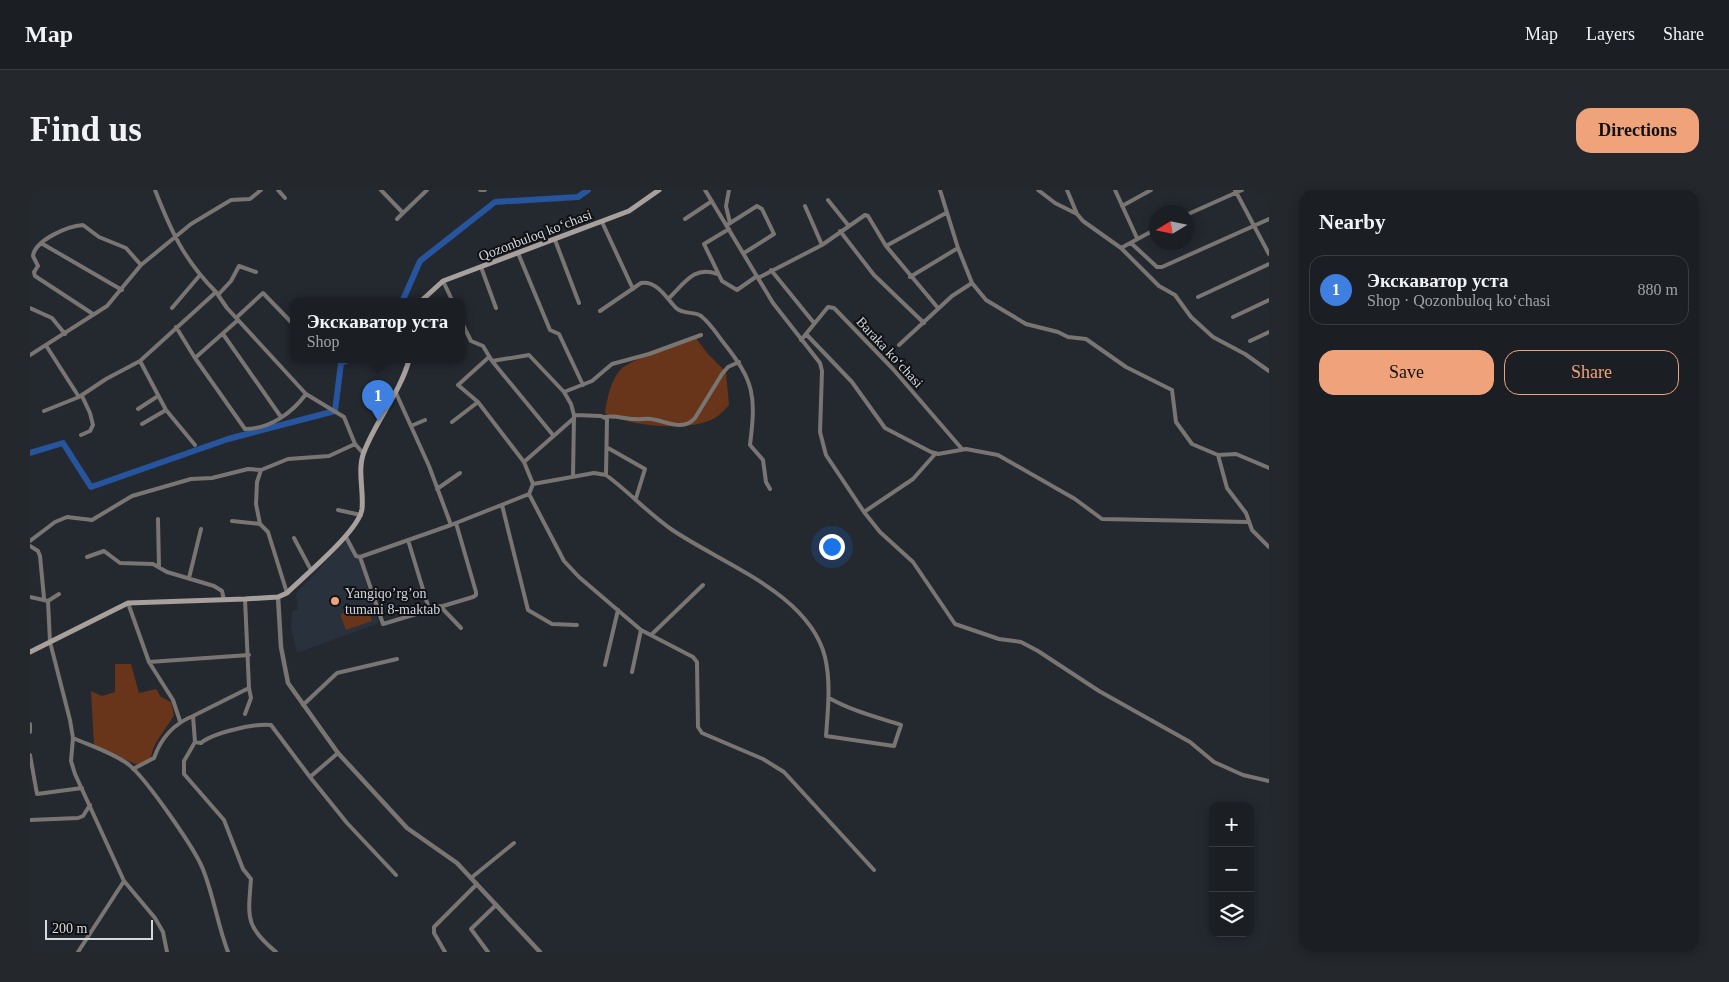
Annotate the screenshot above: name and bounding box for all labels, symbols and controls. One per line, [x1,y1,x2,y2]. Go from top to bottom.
text: Map [25,21,73,47]
text: Map [1525,24,1558,44]
text: Layers [1586,24,1635,44]
text: Share [1663,24,1704,44]
button: Directions [1576,108,1699,153]
text: Find us [30,110,142,149]
north arrow [1149,205,1194,250]
street label: Qozonbuloq koʻchasi [476,207,594,264]
text: Nearby [1319,210,1386,234]
text: Экскаватор уста [1367,270,1509,291]
text: 1 [1332,281,1340,298]
text: 880 m [1638,281,1678,298]
text: Shop · Qozonbuloq koʻchasi [1367,292,1551,309]
popup [290,298,465,363]
text: Экскаватор уста [307,311,448,332]
street label: Baraka koʻchasi [853,314,926,391]
text: Shop [307,333,340,350]
button: Save [1319,350,1494,395]
button: Share [1504,350,1679,395]
pin: 1 [362,380,394,421]
your location [819,534,845,560]
place label: Yangiqo’rg’on tumani 8-maktab [345,586,440,617]
marker: Yangiqo’rg’on tumani 8-maktab [329,595,341,607]
map controls [1209,802,1254,937]
button: + [1209,802,1254,847]
button: − [1209,847,1254,892]
button: layers [1209,892,1254,937]
scale bar [45,917,152,940]
text: 200 m [52,921,87,936]

